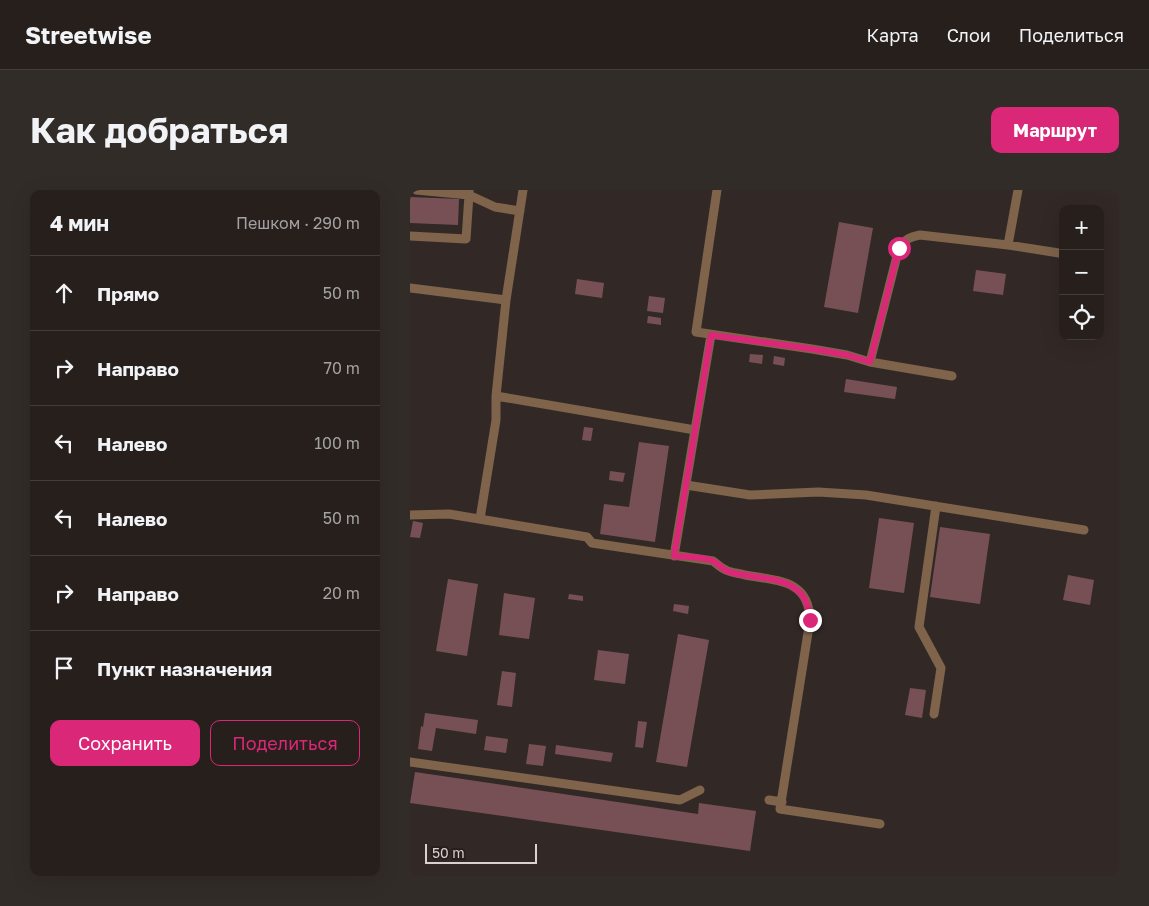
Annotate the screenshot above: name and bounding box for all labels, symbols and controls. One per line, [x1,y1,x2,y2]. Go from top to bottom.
text: Streetwise [25,20,152,49]
text: Карта [867,24,919,46]
text: Слои [947,24,991,46]
text: Поделиться [1019,24,1124,46]
button: Маршрут [991,107,1119,153]
text: Как добраться [30,109,288,151]
map controls [1059,205,1104,340]
button: + [1059,205,1104,250]
text: 4 мин [50,210,109,236]
text: Пешком · 290 m [236,213,360,233]
route start [888,237,911,260]
button: − [1059,250,1104,295]
icon: ahead [50,279,78,307]
text: Прямо [97,282,159,305]
text: 50 m [323,283,360,303]
button: locate [1059,295,1104,340]
icon: right [50,354,78,382]
text: Направо [97,357,179,380]
text: 70 m [323,358,360,378]
icon: left [50,429,78,457]
text: Налево [97,432,167,455]
text: 100 m [314,433,360,453]
icon: left [50,504,78,532]
text: Налево [97,507,167,530]
text: 50 m [323,508,360,528]
icon: right [50,579,78,607]
text: Направо [97,582,179,605]
text: 20 m [323,583,360,603]
route end [799,609,822,632]
icon: arrive [50,654,78,682]
text: Пункт назначения [97,657,272,680]
button: Сохранить [50,720,200,766]
button: Поделиться [210,720,360,766]
scale bar [425,841,538,864]
text: 50 m [432,844,465,861]

